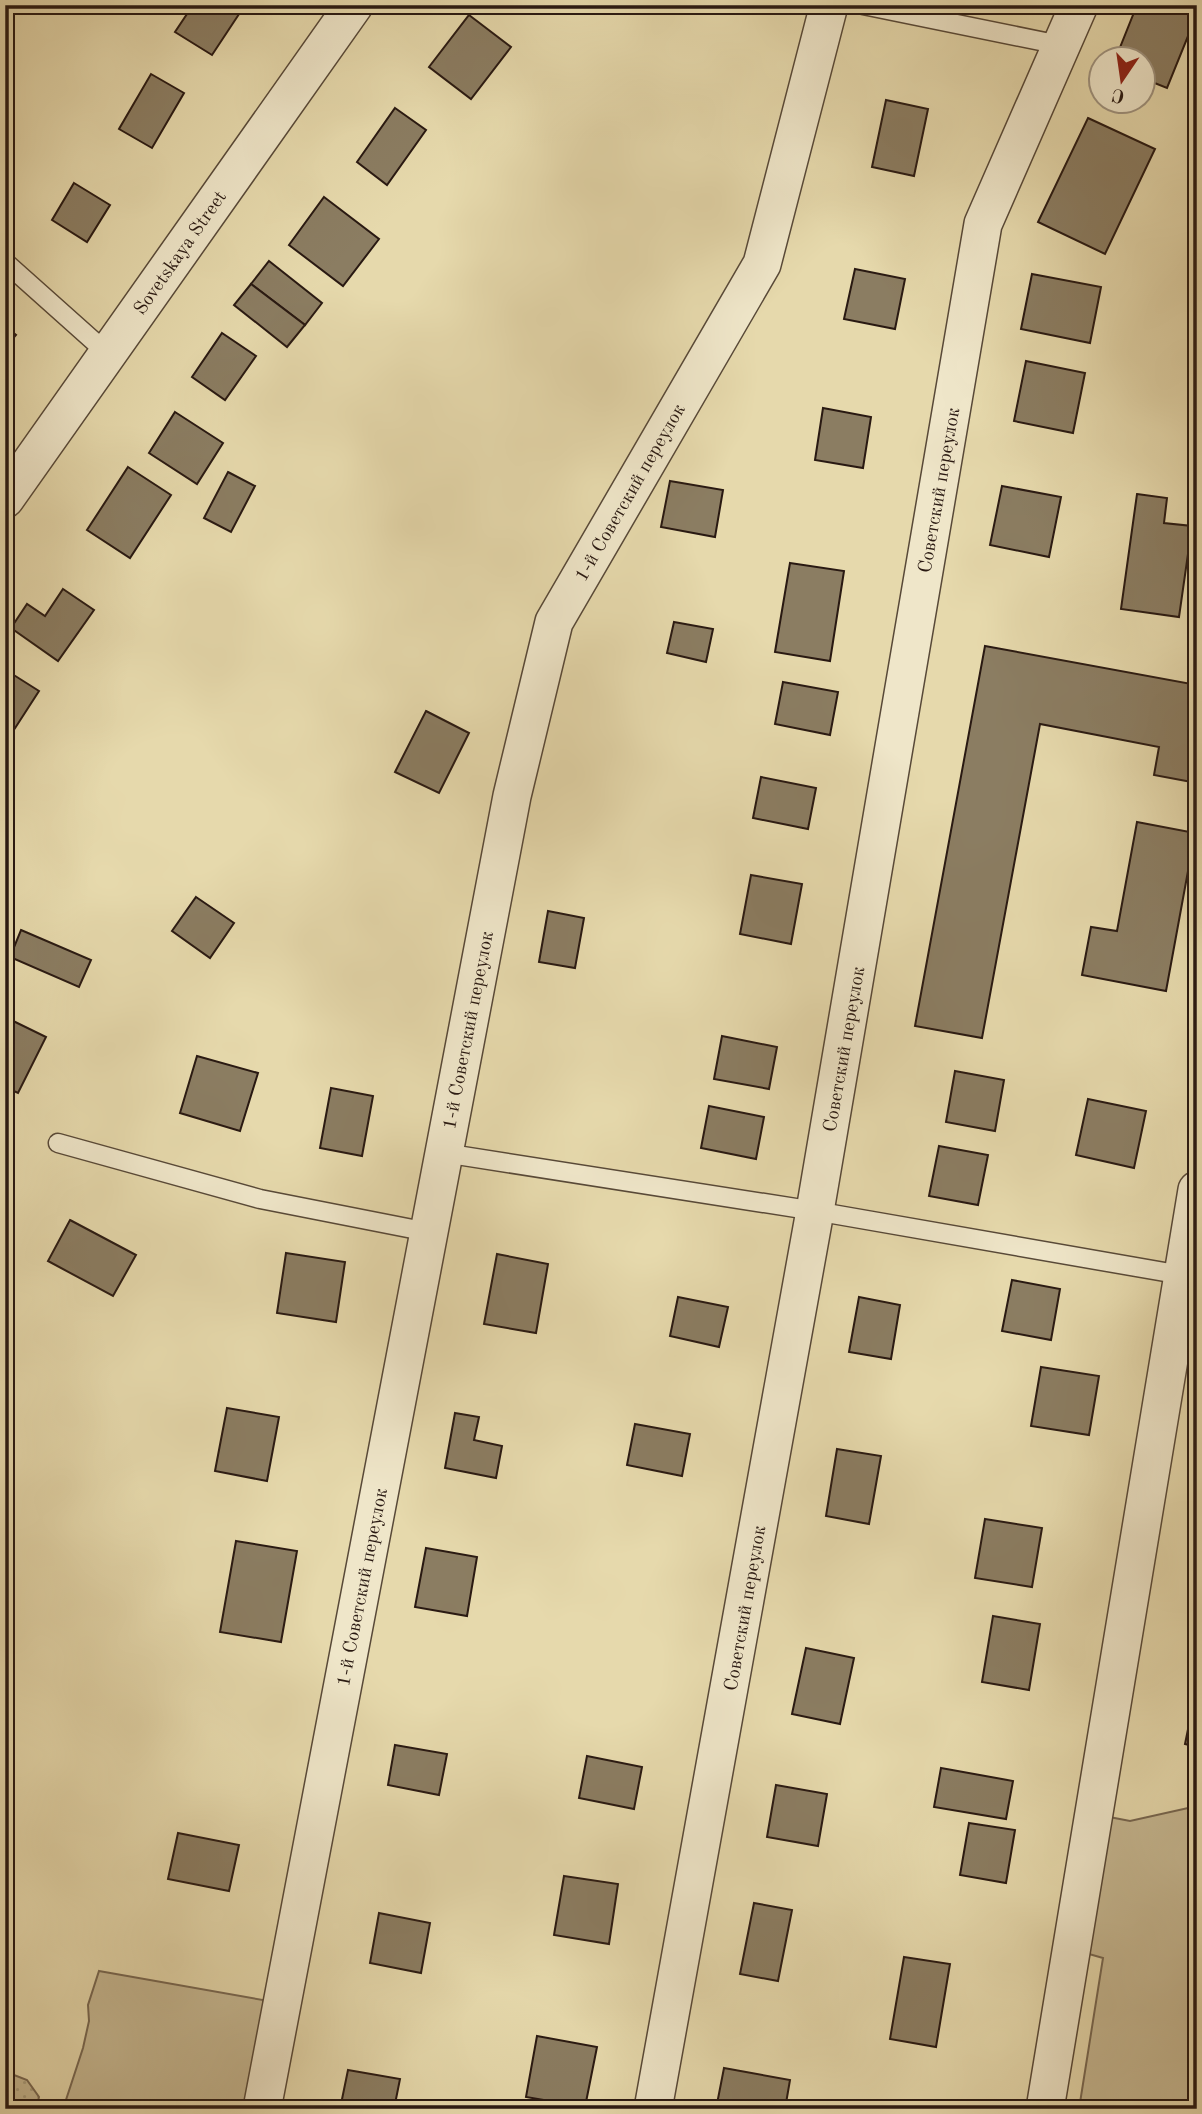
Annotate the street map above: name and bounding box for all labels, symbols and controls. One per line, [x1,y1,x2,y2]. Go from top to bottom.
north arrow [1086,46,1156,116]
text: С [1110,83,1127,105]
street label: Sovetskaya Street [131,188,231,319]
street label: 1-й Советский переулок [573,401,690,585]
street label: Советский переулок [917,406,964,575]
street label: 1-й Советский переулок [441,929,498,1131]
street label: Советский переулок [822,965,869,1134]
street label: 1-й Советский переулок [335,1486,392,1688]
street label: Советский переулок [723,1524,770,1693]

